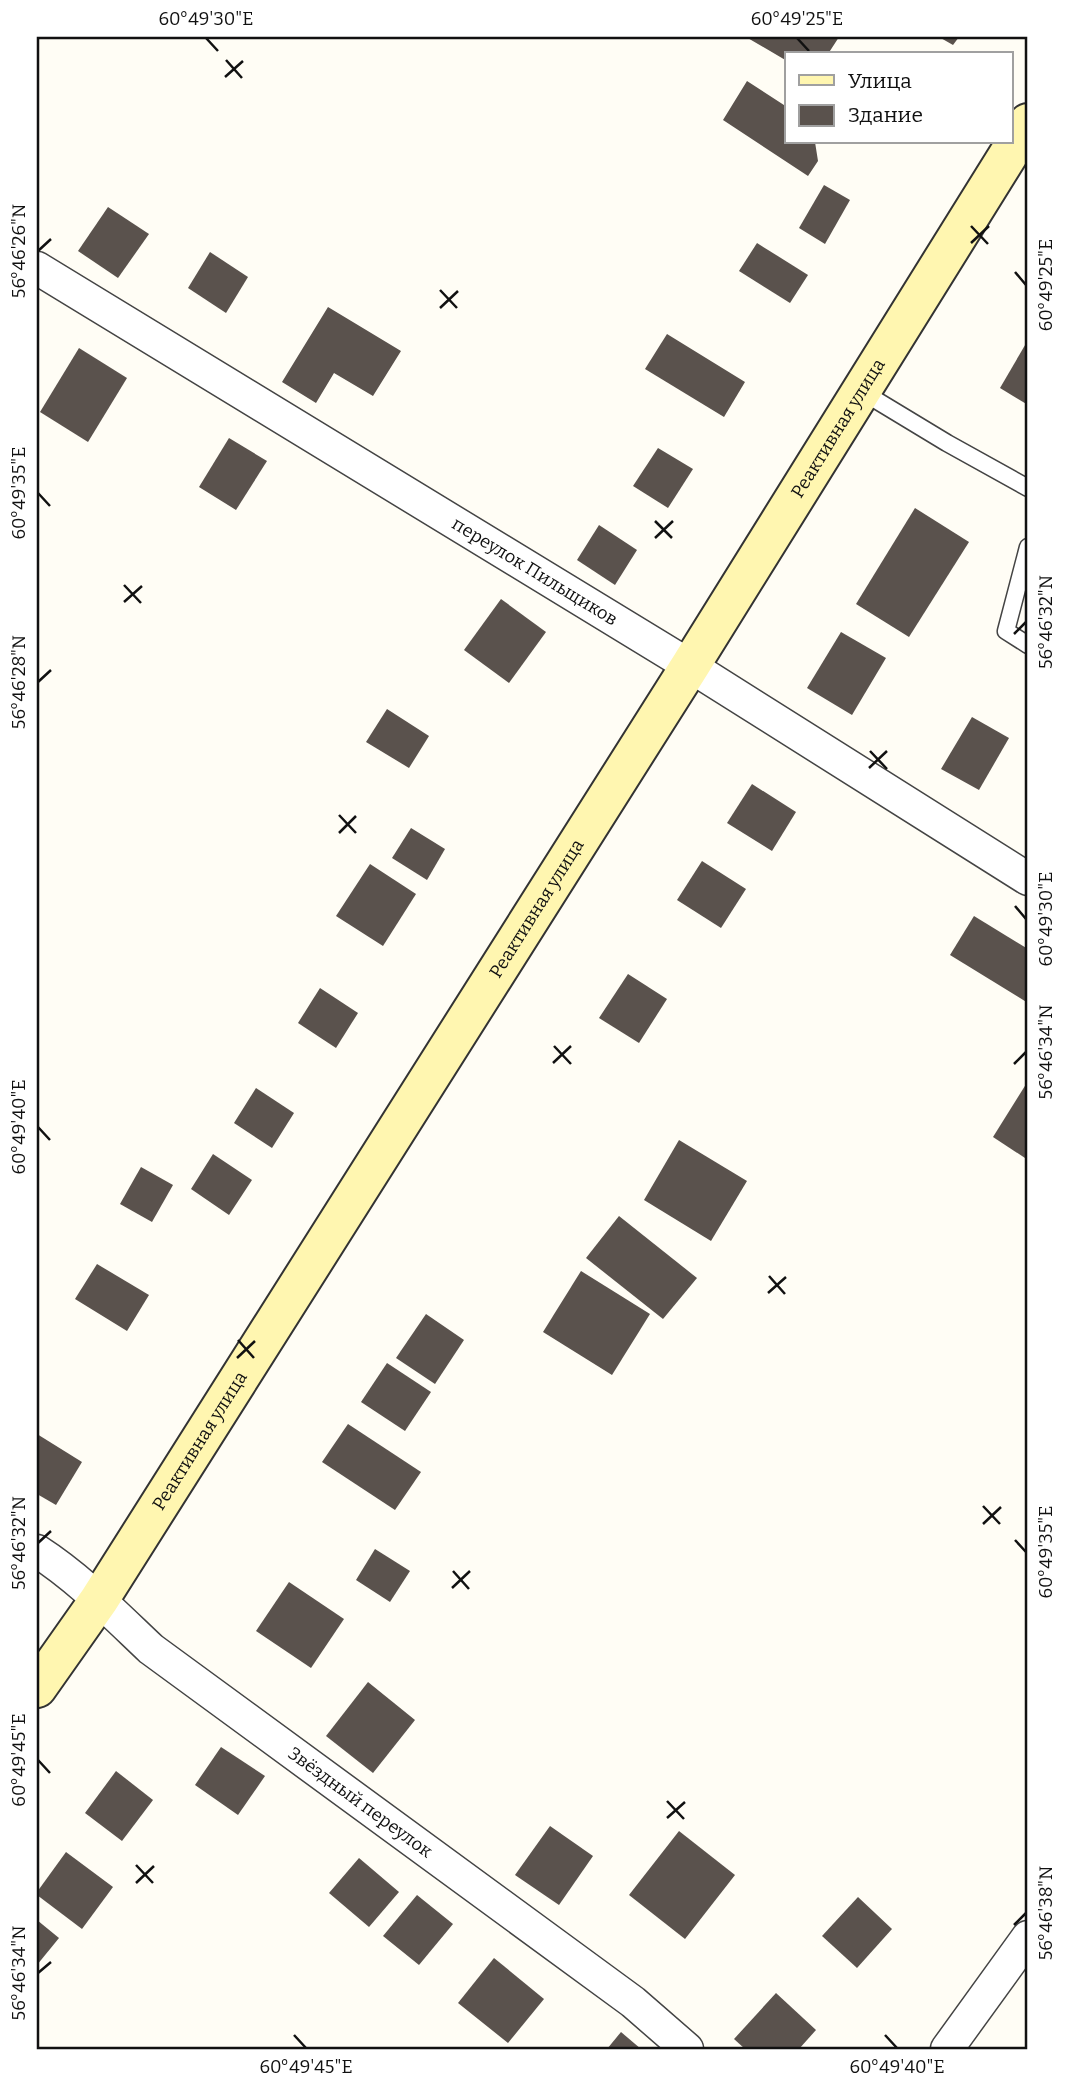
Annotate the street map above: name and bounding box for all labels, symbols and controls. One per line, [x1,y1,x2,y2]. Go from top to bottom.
text: 60°49'30"E [159,8,253,30]
text: 60°49'25"E [751,8,843,30]
legend [785,52,1012,144]
text: Улица [848,68,912,94]
text: Здание [848,102,923,128]
text: 56°46'26"N [8,204,30,298]
text: 60°49'25"E [1035,239,1057,331]
street label: Реактивная улица [786,354,890,502]
text: 60°49'35"E [8,447,30,540]
street label: переулок Пильщиков [448,513,622,630]
text: 56°46'32"N [1035,575,1057,669]
text: 56°46'28"N [8,635,30,729]
street label: Реактивная улица [485,835,589,982]
text: 60°49'30"E [1035,872,1057,966]
text: 56°46'34"N [1035,1005,1057,1099]
text: 60°49'40"E [8,1079,30,1175]
street label: Реактивная улица [148,1367,252,1514]
text: 56°46'32"N [8,1496,30,1590]
text: 60°49'35"E [1035,1506,1057,1599]
text: 60°49'45"E [8,1713,30,1807]
street label: Звёздный переулок [284,1742,437,1863]
text: 56°46'38"N [1035,1866,1057,1960]
text: 56°46'34"N [8,1926,30,2020]
text: 60°49'45"E [259,2056,353,2078]
text: 60°49'40"E [849,2056,945,2078]

